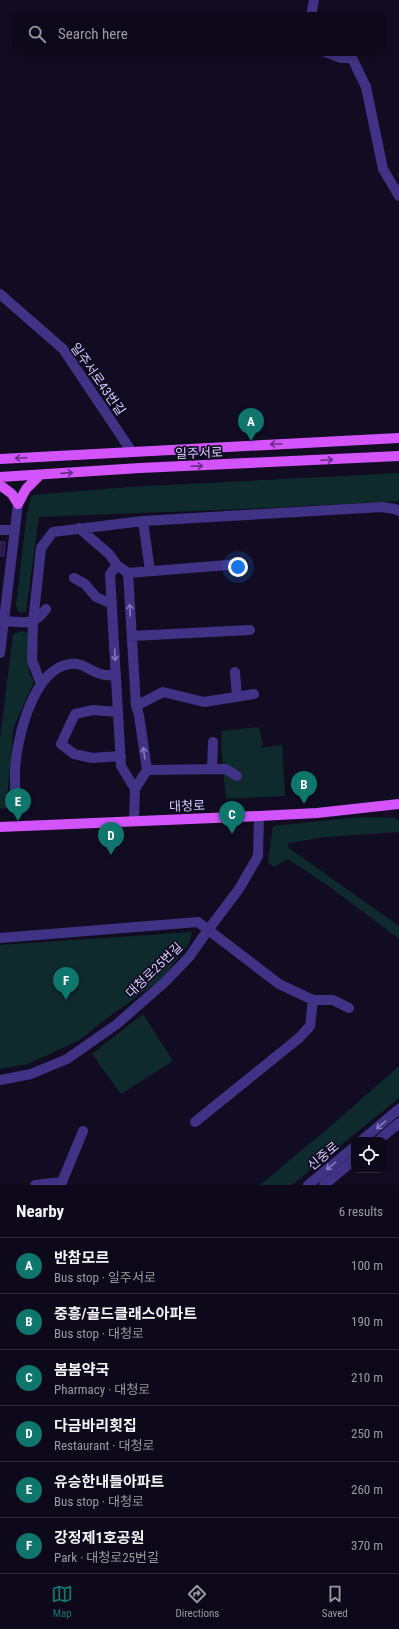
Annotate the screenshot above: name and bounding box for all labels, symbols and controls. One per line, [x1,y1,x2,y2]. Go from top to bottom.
search box [12,12,387,56]
icon: search [26,23,48,45]
text: Search here [58,25,128,43]
street label: 일주서로43번길 [68,340,128,418]
pin: A [238,408,264,441]
one-way arrow [270,441,283,448]
street label: 일주서로 [175,445,223,461]
one-way arrow [15,454,28,462]
one-way arrow [320,456,333,464]
one-way arrow [190,462,203,469]
one-way arrow [60,470,73,477]
your location [228,557,248,577]
one-way arrow [127,604,134,617]
one-way arrow [111,648,118,661]
one-way arrow [140,747,148,760]
pin: B [291,771,317,804]
pin: E [5,788,31,821]
street label: 대청로 [169,798,205,814]
pin: C [219,801,245,834]
pin: D [98,822,124,855]
street label: 대청로25번길 [123,939,185,1001]
pin: F [53,967,79,1000]
one-way arrow [375,1120,386,1129]
map controls [351,1137,387,1173]
button: locate [351,1137,387,1173]
street label: 신중로 [304,1139,342,1173]
one-way arrow [326,1161,337,1170]
text: Nearby [16,1201,64,1221]
text: 6 results [339,1204,383,1219]
text: 반참모르 [54,1249,109,1267]
text: A [25,1258,33,1273]
text: 100 m [351,1258,383,1273]
text: Bus stop · 일주서로 [54,1270,156,1285]
text: 중흥/골드클래스아파트 [54,1305,197,1323]
text: B [25,1314,33,1329]
text: 190 m [351,1314,383,1329]
text: Bus stop · 대청로 [54,1326,144,1341]
text: 봄봄약국 [54,1361,109,1379]
text: C [25,1370,33,1385]
text: 210 m [351,1370,383,1385]
text: Pharmacy · 대청로 [54,1382,150,1397]
text: 다금바리횟집 [54,1417,137,1435]
text: D [25,1426,33,1441]
text: 250 m [351,1426,383,1441]
text: Restaurant · 대청로 [54,1438,154,1453]
text: 유승한내들아파트 [54,1473,164,1491]
text: E [26,1482,32,1497]
text: 260 m [351,1482,383,1497]
text: Bus stop · 대청로 [54,1494,144,1509]
text: 강정제1호공원 [54,1529,144,1547]
text: F [26,1538,32,1553]
text: 370 m [351,1538,383,1553]
text: Park · 대청로25번길 [54,1550,159,1565]
tab: Map [51,1583,73,1620]
tab: Directions [175,1583,219,1620]
tab: Saved [322,1583,348,1620]

